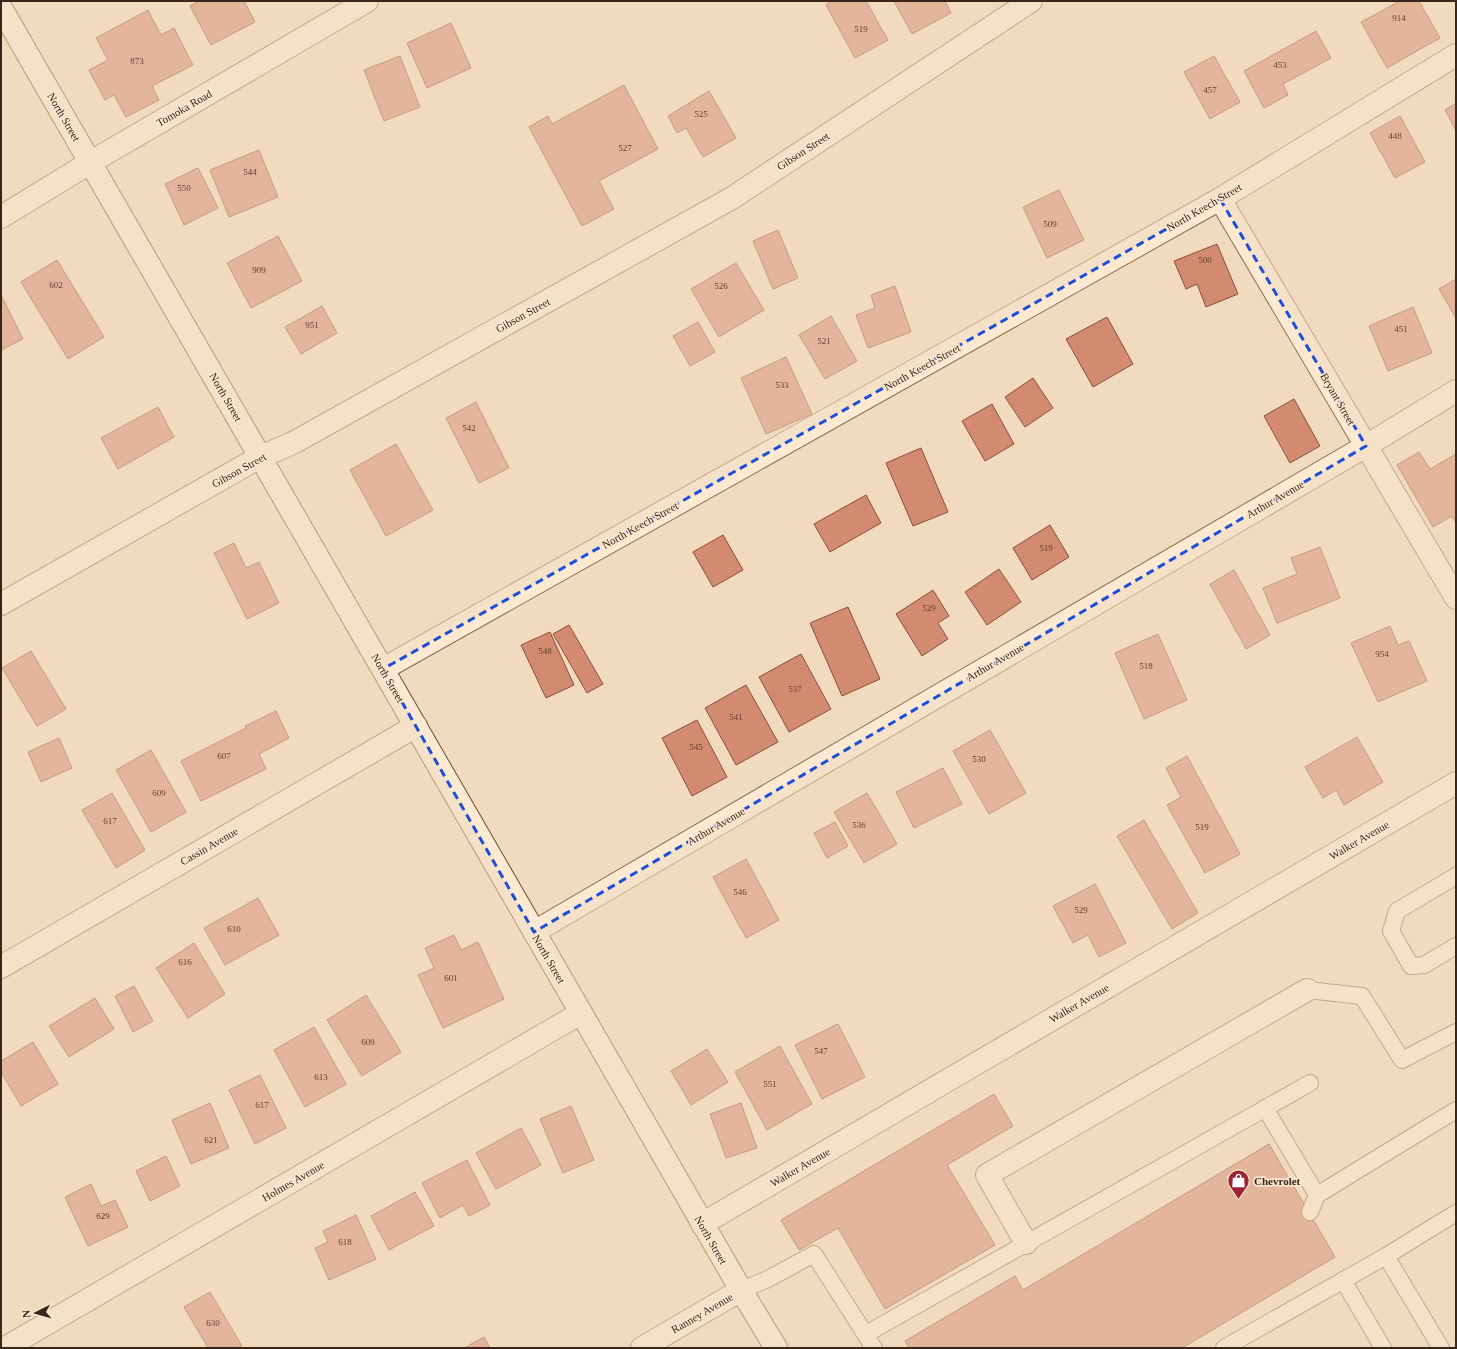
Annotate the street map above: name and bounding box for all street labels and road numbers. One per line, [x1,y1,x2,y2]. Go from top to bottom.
street label: Tomoka Road [154,87,214,129]
street label: North Street [45,91,83,143]
street label: Gibson Street [774,130,832,172]
street label: North Keech Street [1164,181,1244,233]
street label: Gibson Street [494,295,552,335]
street label: North Keech Street [882,341,962,393]
street label: North Street [207,371,245,423]
street label: Bryant Street [1318,371,1358,427]
street label: Gibson Street [210,450,268,490]
street label: Arthur Avenue [1244,478,1306,520]
street label: North Keech Street [600,499,680,551]
street label: Arthur Avenue [964,641,1026,683]
street label: North Street [369,652,407,704]
street label: Arthur Avenue [685,805,747,847]
street label: Walker Avenue [1327,818,1391,862]
street label: Cassin Avenue [178,825,240,867]
street label: North Street [530,933,568,985]
street label: Walker Avenue [1047,981,1111,1025]
street label: Walker Avenue [768,1145,832,1189]
street label: Holmes Avenue [260,1158,326,1204]
street label: North Street [692,1214,730,1266]
street label: Ranney Avenue [669,1290,735,1335]

